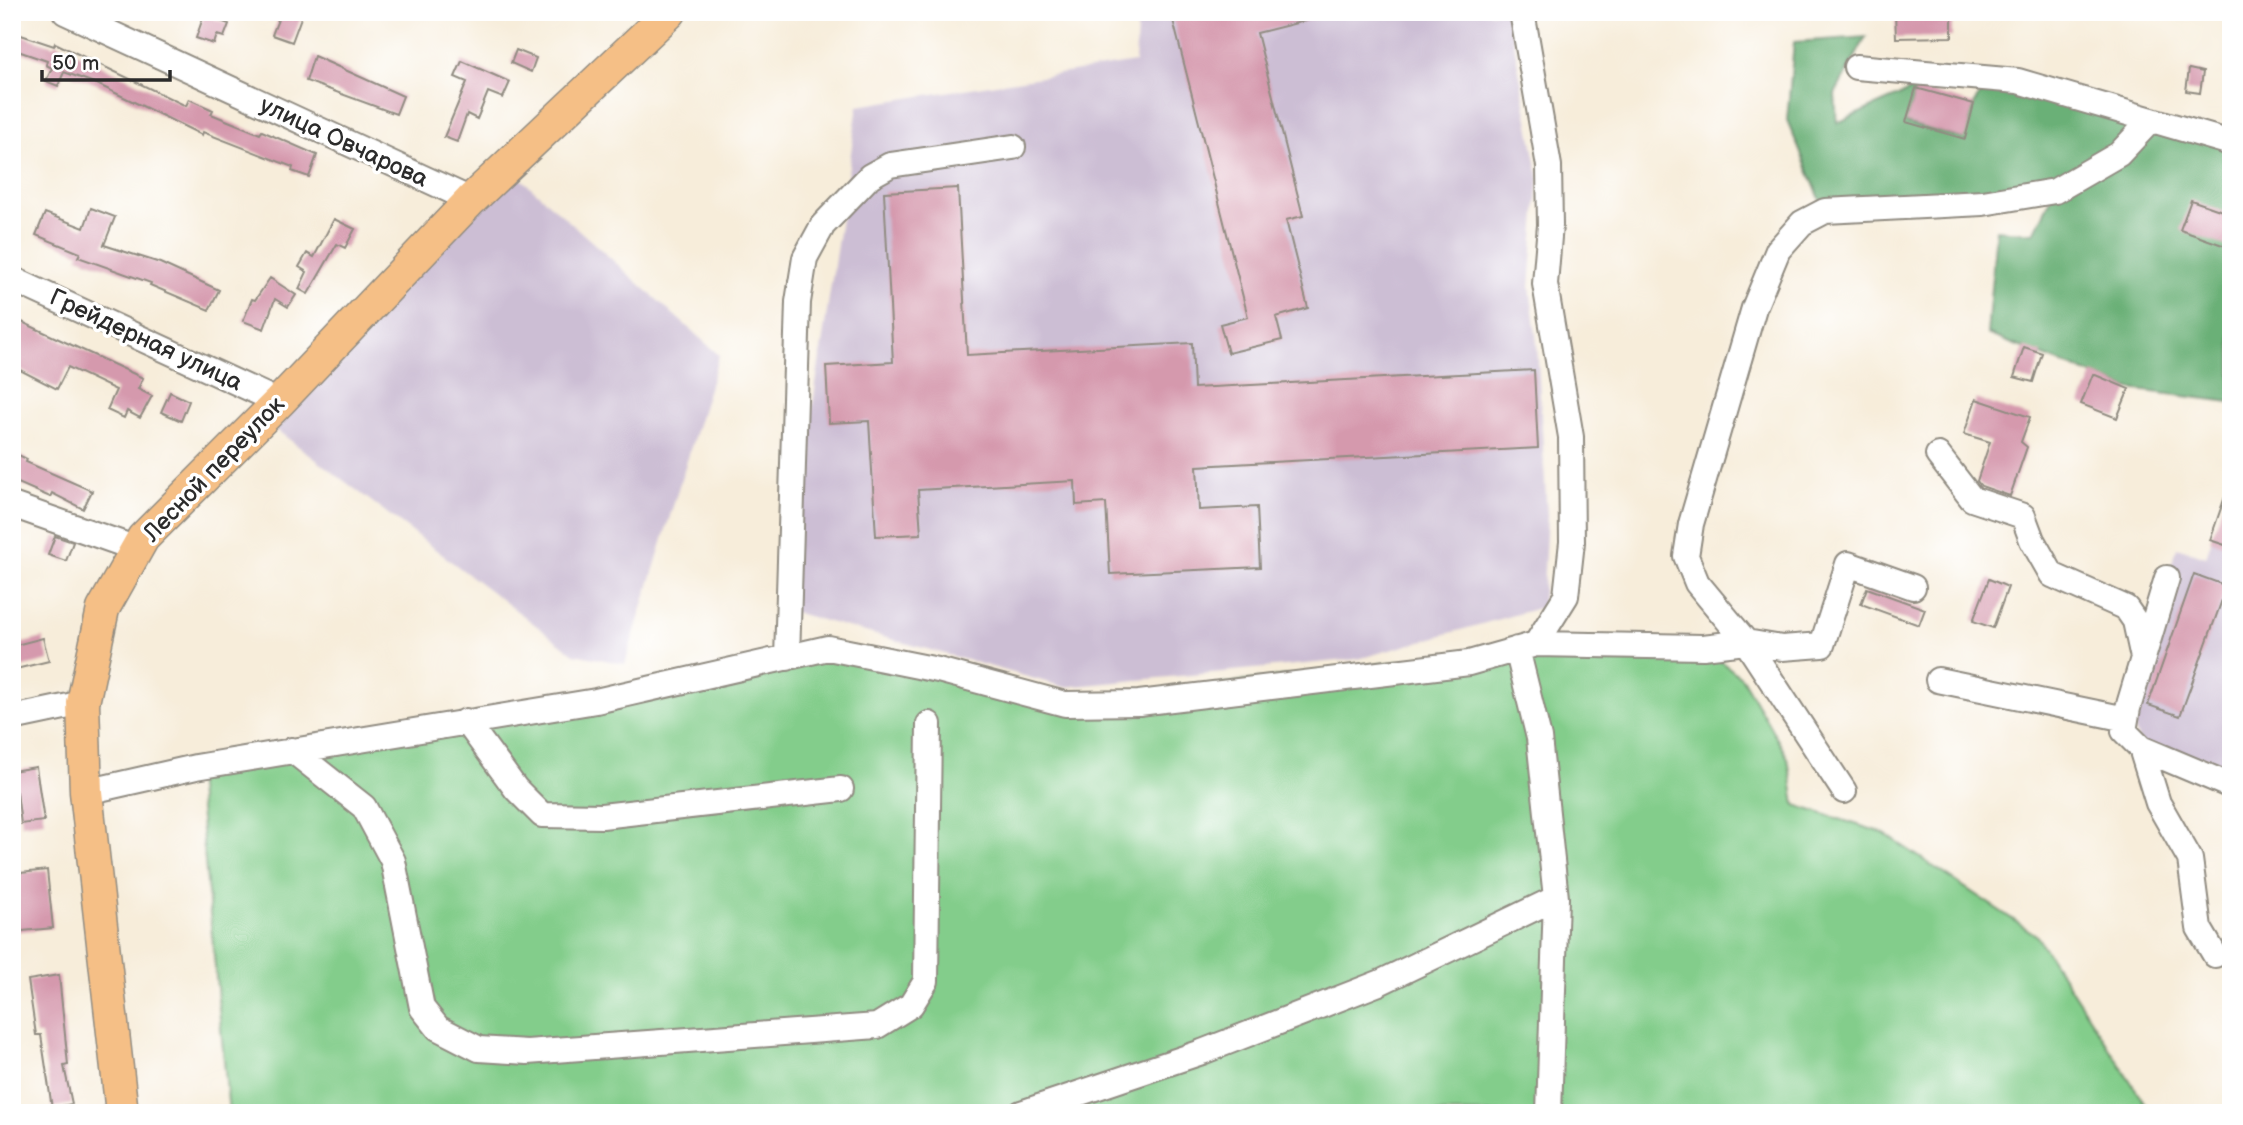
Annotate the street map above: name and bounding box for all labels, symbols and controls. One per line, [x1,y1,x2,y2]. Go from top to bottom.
scale bar [42,38,170,82]
text: 50 m [52,51,99,76]
street label: улица Овчарова [255,90,433,194]
street label: Грейдерная улица [45,283,247,397]
street label: Лесной переулок [137,390,291,548]

